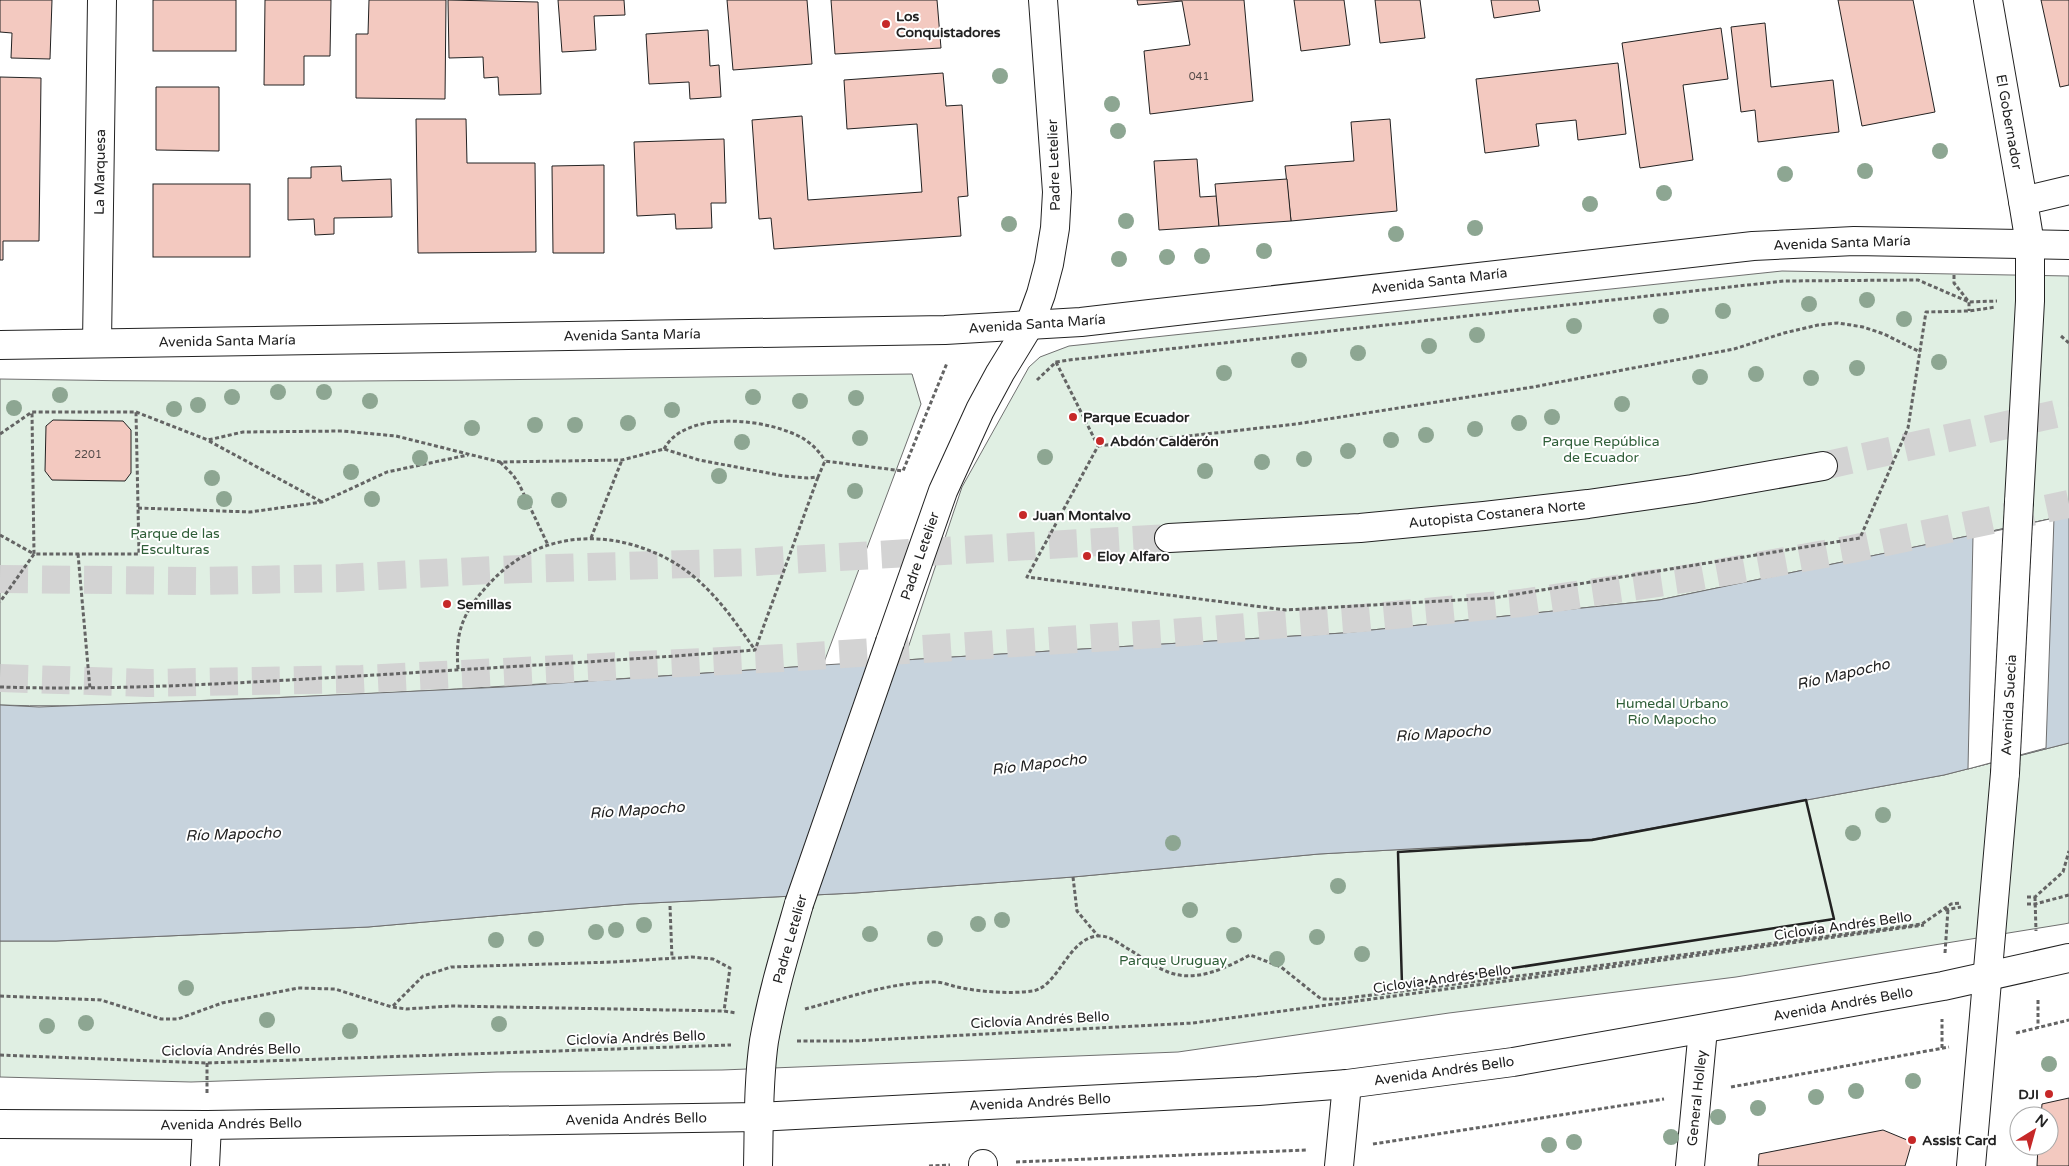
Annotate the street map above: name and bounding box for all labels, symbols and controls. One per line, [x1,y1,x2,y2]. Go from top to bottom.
place label: Los Conquistadores [896,8,1001,41]
marker: Los Conquistadores [880,18,892,30]
house number: 041 [1189,70,1209,83]
street label: El Gobernador [1992,73,2026,172]
street label: Padre Letelier [1044,118,1064,211]
street label: La Marquesa [91,129,109,215]
street label: Avenida Santa María [1773,232,1911,254]
street label: Avenida Santa María [1370,264,1508,298]
street label: Avenida Santa María [968,311,1106,337]
street label: Avenida Santa María [563,325,701,345]
street label: Avenida Santa María [158,331,296,351]
place label: Parque Ecuador [1083,409,1190,426]
marker: Parque Ecuador [1067,411,1079,423]
place label: Abdón Calderón [1110,433,1219,450]
park label: Parque República de Ecuador [1542,433,1660,466]
marker: Abdón Calderón [1094,435,1106,447]
house number: 2201 [74,448,102,461]
street label: Autopista Costanera Norte [1408,496,1586,532]
place label: Juan Montalvo [1032,507,1131,524]
street label: Padre Letelier [897,509,943,602]
marker: Juan Montalvo [1017,509,1029,521]
park label: Parque de las Esculturas [130,525,220,558]
place label: Eloy Alfaro [1097,548,1170,565]
marker: Eloy Alfaro [1081,550,1093,562]
place label: Semillas [457,596,512,613]
marker: Semillas [441,598,453,610]
water label: Río Mapocho [1795,654,1892,693]
street label: Avenida Suecia [1998,654,2020,756]
park label: Humedal Urbano Río Mapocho [1616,695,1728,728]
water label: Río Mapocho [1395,721,1492,745]
water label: Río Mapocho [991,749,1088,779]
water label: Río Mapocho [589,798,686,822]
water label: Río Mapocho [185,823,282,845]
street label: Padre Letelier [769,892,811,986]
street label: Ciclovía Andrés Bello [1773,908,1913,944]
park label: Parque Uruguay [1119,952,1227,969]
street label: Ciclovía Andrés Bello [1372,961,1512,997]
street label: Avenida Andrés Bello [1772,983,1914,1025]
street label: Ciclovía Andrés Bello [970,1008,1110,1032]
street label: Ciclovía Andrés Bello [566,1027,706,1049]
street label: Ciclovía Andrés Bello [161,1040,301,1060]
street label: General Holley [1683,1049,1711,1147]
street label: Avenida Andrés Bello [1373,1053,1515,1089]
place label: DJI [2018,1086,2039,1103]
marker: DJI [2043,1088,2055,1100]
street label: Avenida Andrés Bello [969,1090,1111,1114]
north arrow [2009,1106,2059,1156]
street label: Avenida Andrés Bello [565,1109,707,1129]
text: N [2032,1111,2051,1131]
street label: Avenida Andrés Bello [160,1114,302,1134]
place label: Assist Card [1922,1132,1997,1149]
marker: Assist Card [1906,1134,1918,1146]

